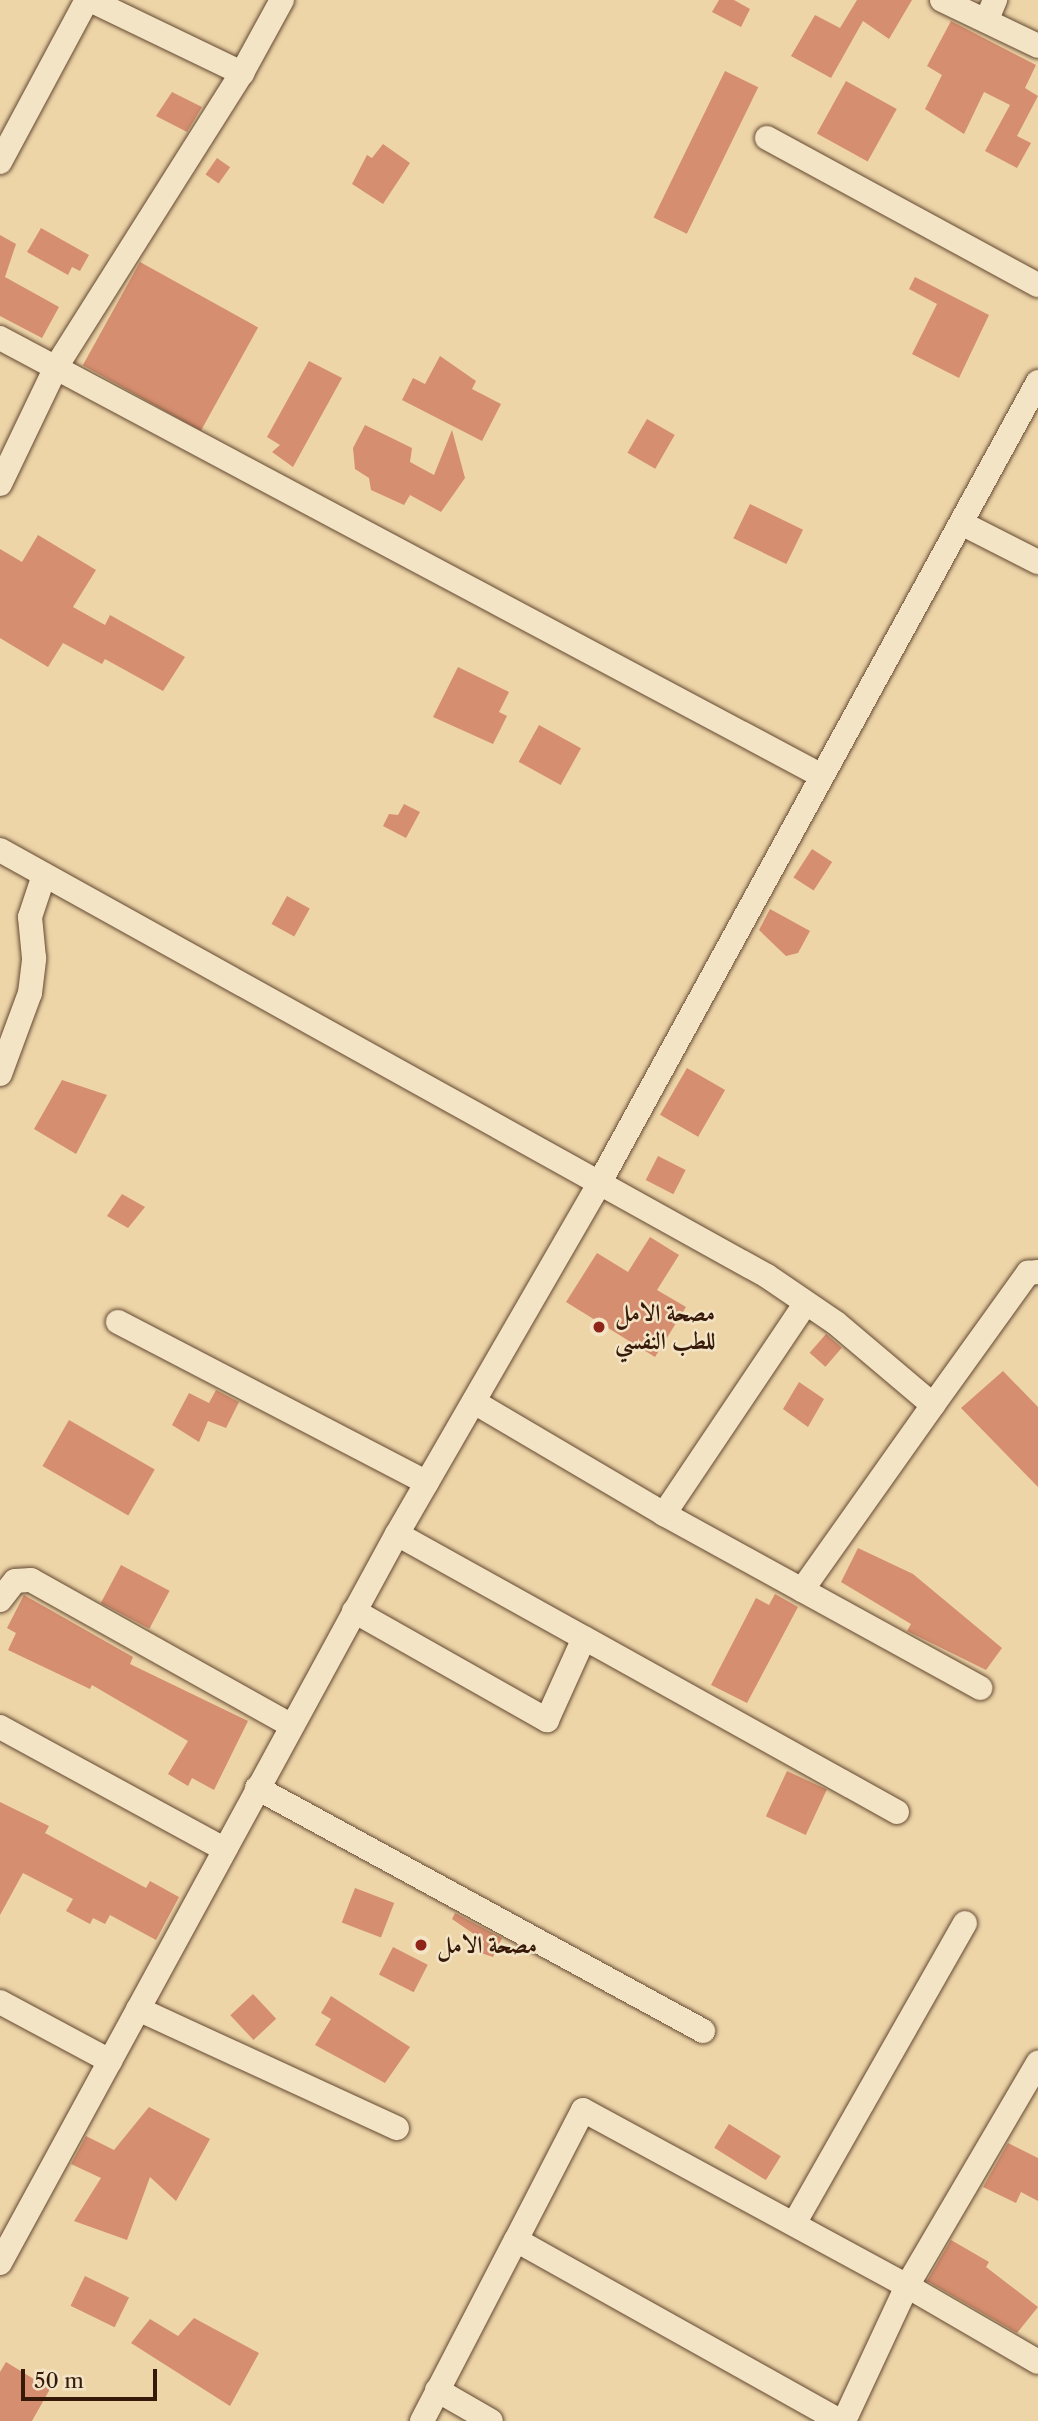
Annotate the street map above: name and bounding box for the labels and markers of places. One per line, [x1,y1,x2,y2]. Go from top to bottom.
place label: مصحة الامل للطب النفسي [615,1299,715,1355]
marker: مصحة الامل للطب النفسي [589,1317,609,1337]
place label: مصحة الامل [437,1931,537,1959]
marker: مصحة الامل [411,1935,431,1955]

